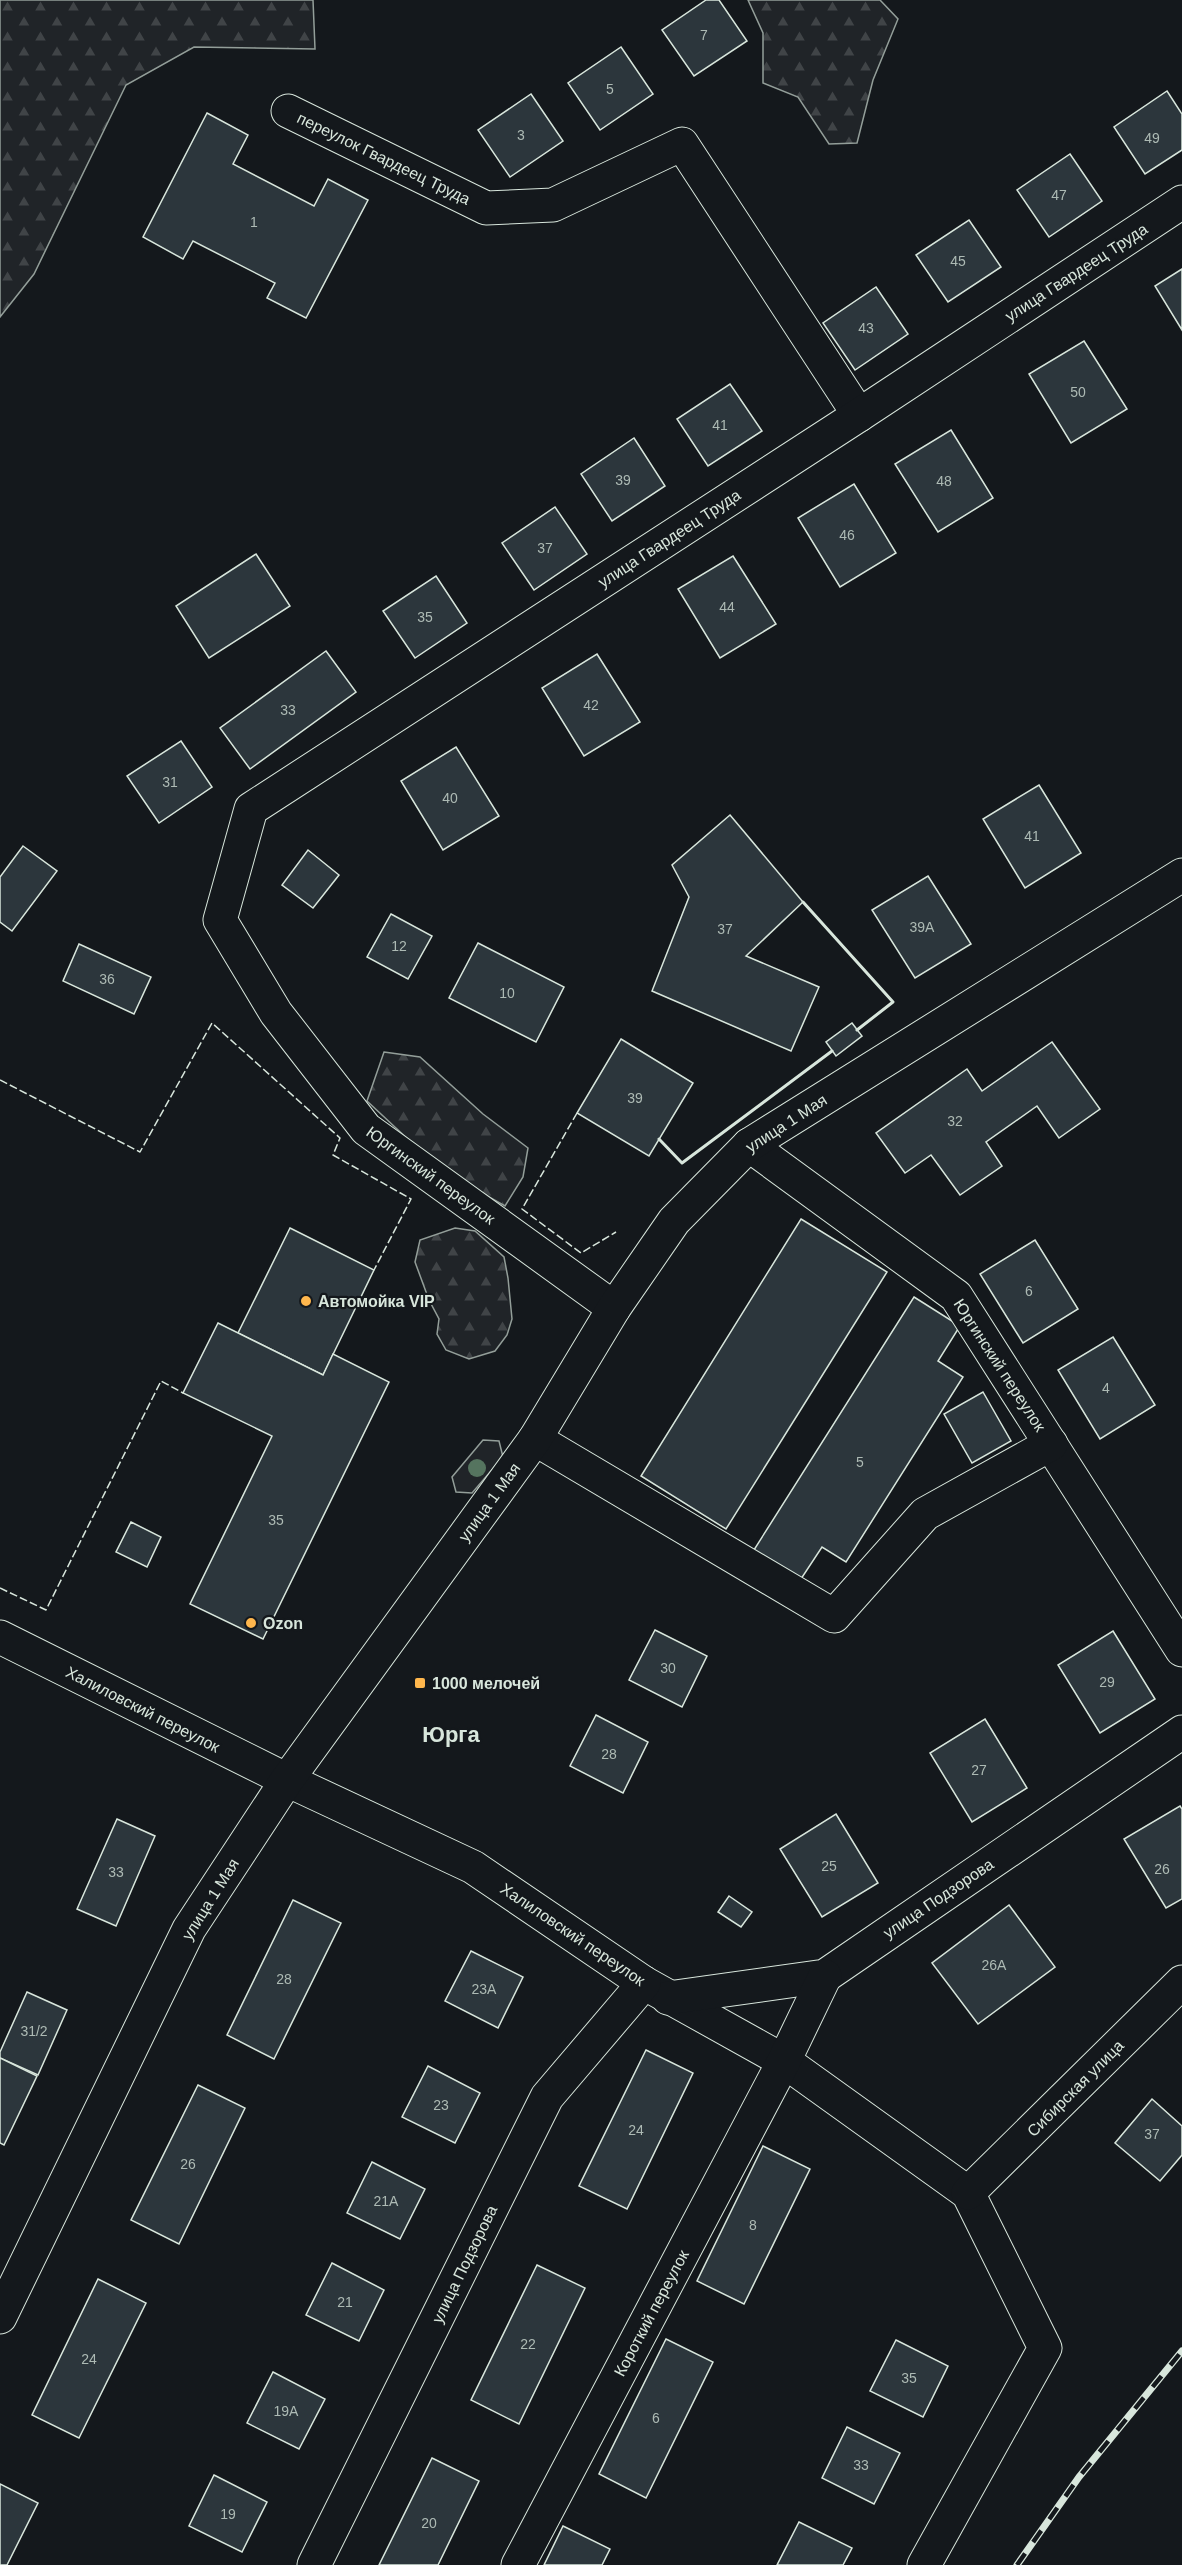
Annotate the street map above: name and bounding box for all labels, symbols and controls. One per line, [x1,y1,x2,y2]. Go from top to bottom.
house number: 7 [700,27,708,43]
house number: 5 [606,81,614,97]
street label: переулок Гвардеец Труда [295,109,473,208]
house number: 3 [517,127,525,143]
house number: 49 [1144,130,1160,146]
house number: 47 [1051,187,1067,203]
house number: 1 [250,214,258,230]
street label: улица Гвардеец Труда [1002,220,1151,325]
house number: 45 [950,253,966,269]
house number: 43 [858,320,874,336]
house number: 50 [1070,384,1086,400]
house number: 41 [712,417,728,433]
house number: 39 [615,472,631,488]
house number: 48 [936,473,952,489]
street label: улица Гвардеец Труда [595,486,744,591]
house number: 46 [839,527,855,543]
house number: 37 [537,540,553,556]
house number: 44 [719,599,735,615]
house number: 35 [417,609,433,625]
house number: 42 [583,697,599,713]
house number: 33 [280,702,296,718]
house number: 31 [162,774,178,790]
house number: 40 [442,790,458,806]
house number: 41 [1024,828,1040,844]
house number: 39А [910,919,935,935]
house number: 37 [717,921,733,937]
house number: 12 [391,938,407,954]
house number: 36 [99,971,115,987]
house number: 10 [499,985,515,1001]
house number: 39 [627,1090,643,1106]
street label: улица 1 Мая [743,1091,830,1156]
house number: 32 [947,1113,963,1129]
street label: Юргинский переулок [363,1123,499,1228]
house number: 6 [1025,1283,1033,1299]
place label: Автомойка VIP [318,1293,435,1310]
marker: Автомойка VIP [299,1294,313,1308]
street label: Юргинский переулок [950,1296,1049,1435]
house number: 4 [1102,1380,1110,1396]
house number: 5 [856,1454,864,1470]
street label: улица 1 Мая [455,1460,524,1545]
house number: 35 [268,1512,284,1528]
place label: Ozon [263,1615,303,1632]
marker: Ozon [244,1616,258,1630]
house number: 30 [660,1660,676,1676]
street label: Халиловский переулок [63,1663,223,1756]
house number: 29 [1099,1674,1115,1690]
place label: 1000 мелочей [432,1675,540,1692]
marker: 1000 мелочей [413,1676,427,1690]
district label: Юрга [422,1722,481,1747]
house number: 28 [601,1746,617,1762]
house number: 27 [971,1762,987,1778]
street label: улица 1 Мая [179,1855,242,1943]
street label: улица Подзорова [880,1855,997,1941]
house number: 25 [821,1858,837,1874]
house number: 26 [1154,1861,1170,1877]
house number: 33 [108,1864,124,1880]
street label: Халиловский переулок [497,1880,649,1990]
house number: 26А [982,1957,1007,1973]
house number: 28 [276,1971,292,1987]
house number: 23А [472,1981,497,1997]
house number: 31/2 [20,2023,48,2039]
street label: Сибирская улица [1024,2037,1127,2140]
house number: 23 [433,2097,449,2113]
house number: 24 [628,2122,644,2138]
house number: 37 [1144,2126,1160,2142]
house number: 26 [180,2156,196,2172]
house number: 21А [374,2193,399,2209]
street label: улица Подзорова [429,2202,500,2326]
house number: 8 [749,2217,757,2233]
street label: Короткий переулок [611,2246,692,2379]
house number: 21 [337,2294,353,2310]
house number: 22 [520,2336,536,2352]
house number: 24 [81,2351,97,2367]
house number: 35 [901,2370,917,2386]
house number: 19А [274,2403,299,2419]
house number: 6 [652,2410,660,2426]
house number: 33 [853,2457,869,2473]
house number: 19 [220,2506,236,2522]
house number: 20 [421,2515,437,2531]

